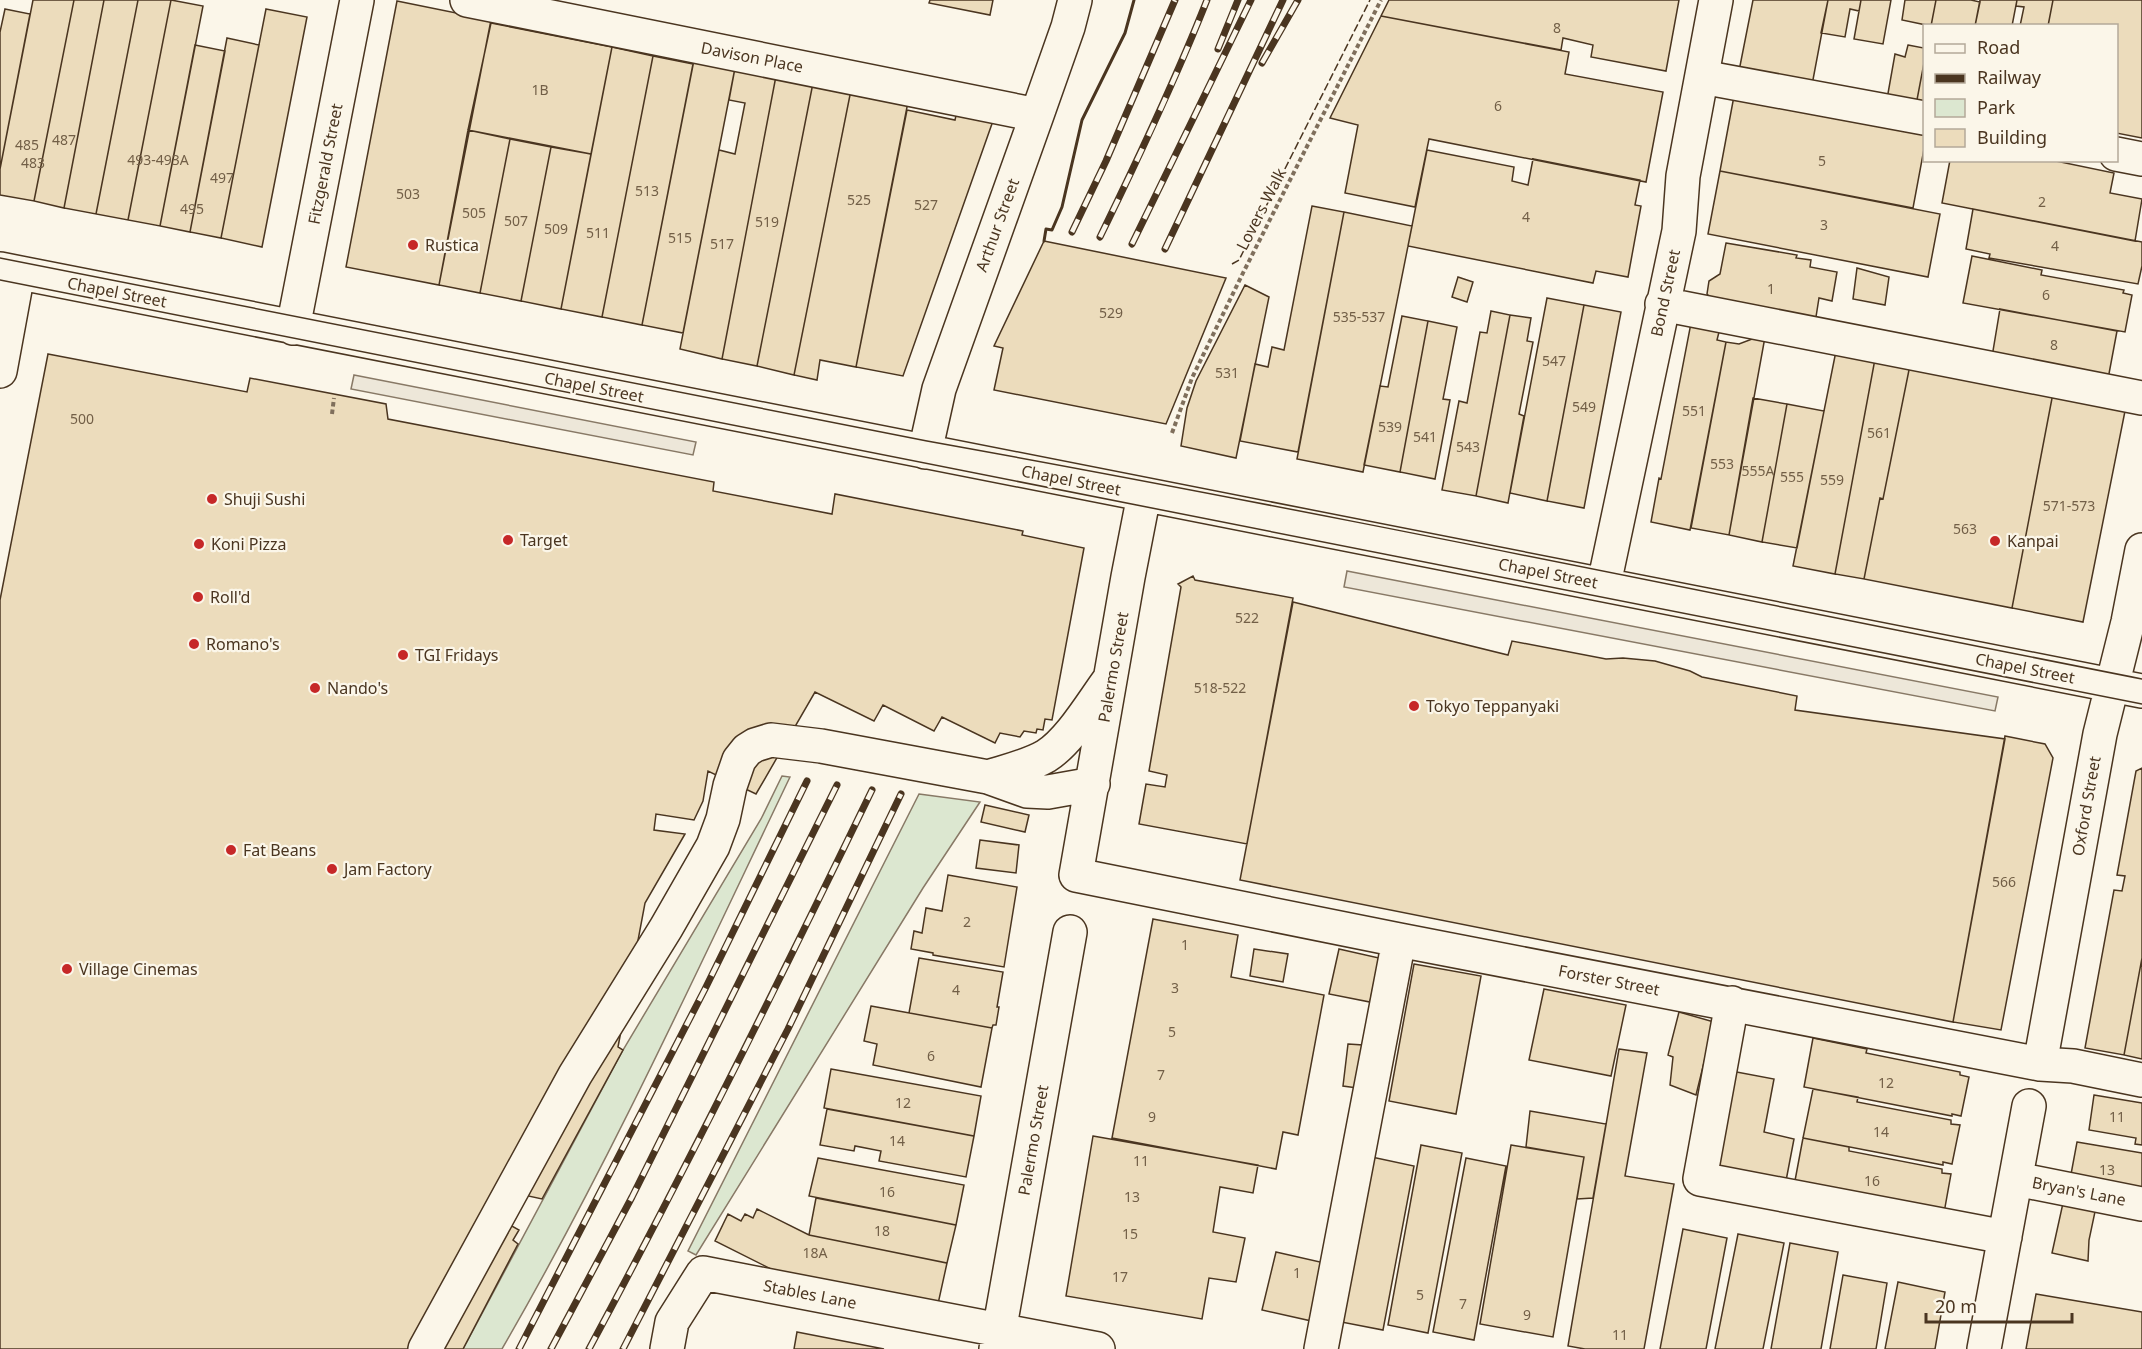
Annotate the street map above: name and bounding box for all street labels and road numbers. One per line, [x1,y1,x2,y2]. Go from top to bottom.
street label: Davison Place [699,36,805,78]
street label: Fitzgerald Street [303,101,348,226]
street label: Lovers Walk [1231,164,1291,254]
street label: Arthur Street [970,175,1024,275]
street label: Bond Street [1645,247,1685,339]
street label: Chapel Street [65,272,169,312]
street label: Chapel Street [542,367,646,407]
street label: Chapel Street [1019,460,1123,500]
street label: Chapel Street [1496,553,1600,593]
street label: Palermo Street [1092,610,1134,724]
street label: Chapel Street [1973,648,2077,688]
street label: Oxford Street [2066,754,2106,858]
street label: Forster Street [1557,959,1662,1001]
street label: Palermo Street [1012,1083,1054,1197]
street label: Bryan's Lane [2030,1171,2128,1211]
street label: Stables Lane [761,1274,859,1314]

